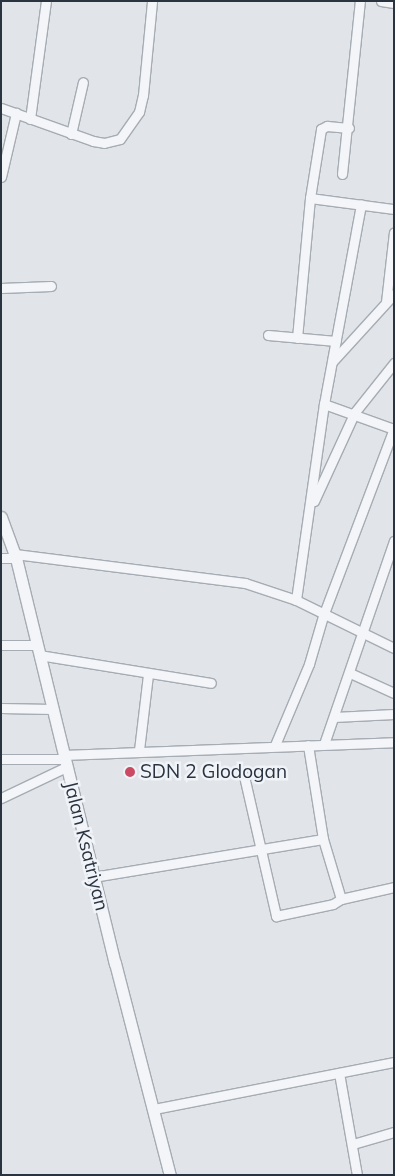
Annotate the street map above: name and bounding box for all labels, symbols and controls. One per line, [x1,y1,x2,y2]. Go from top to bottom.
place label: SDN 2 Glodogan [140,761,287,783]
marker: SDN 2 Glodogan [124,766,136,778]
street label: Jalan Ksatriyan [59,779,113,913]

